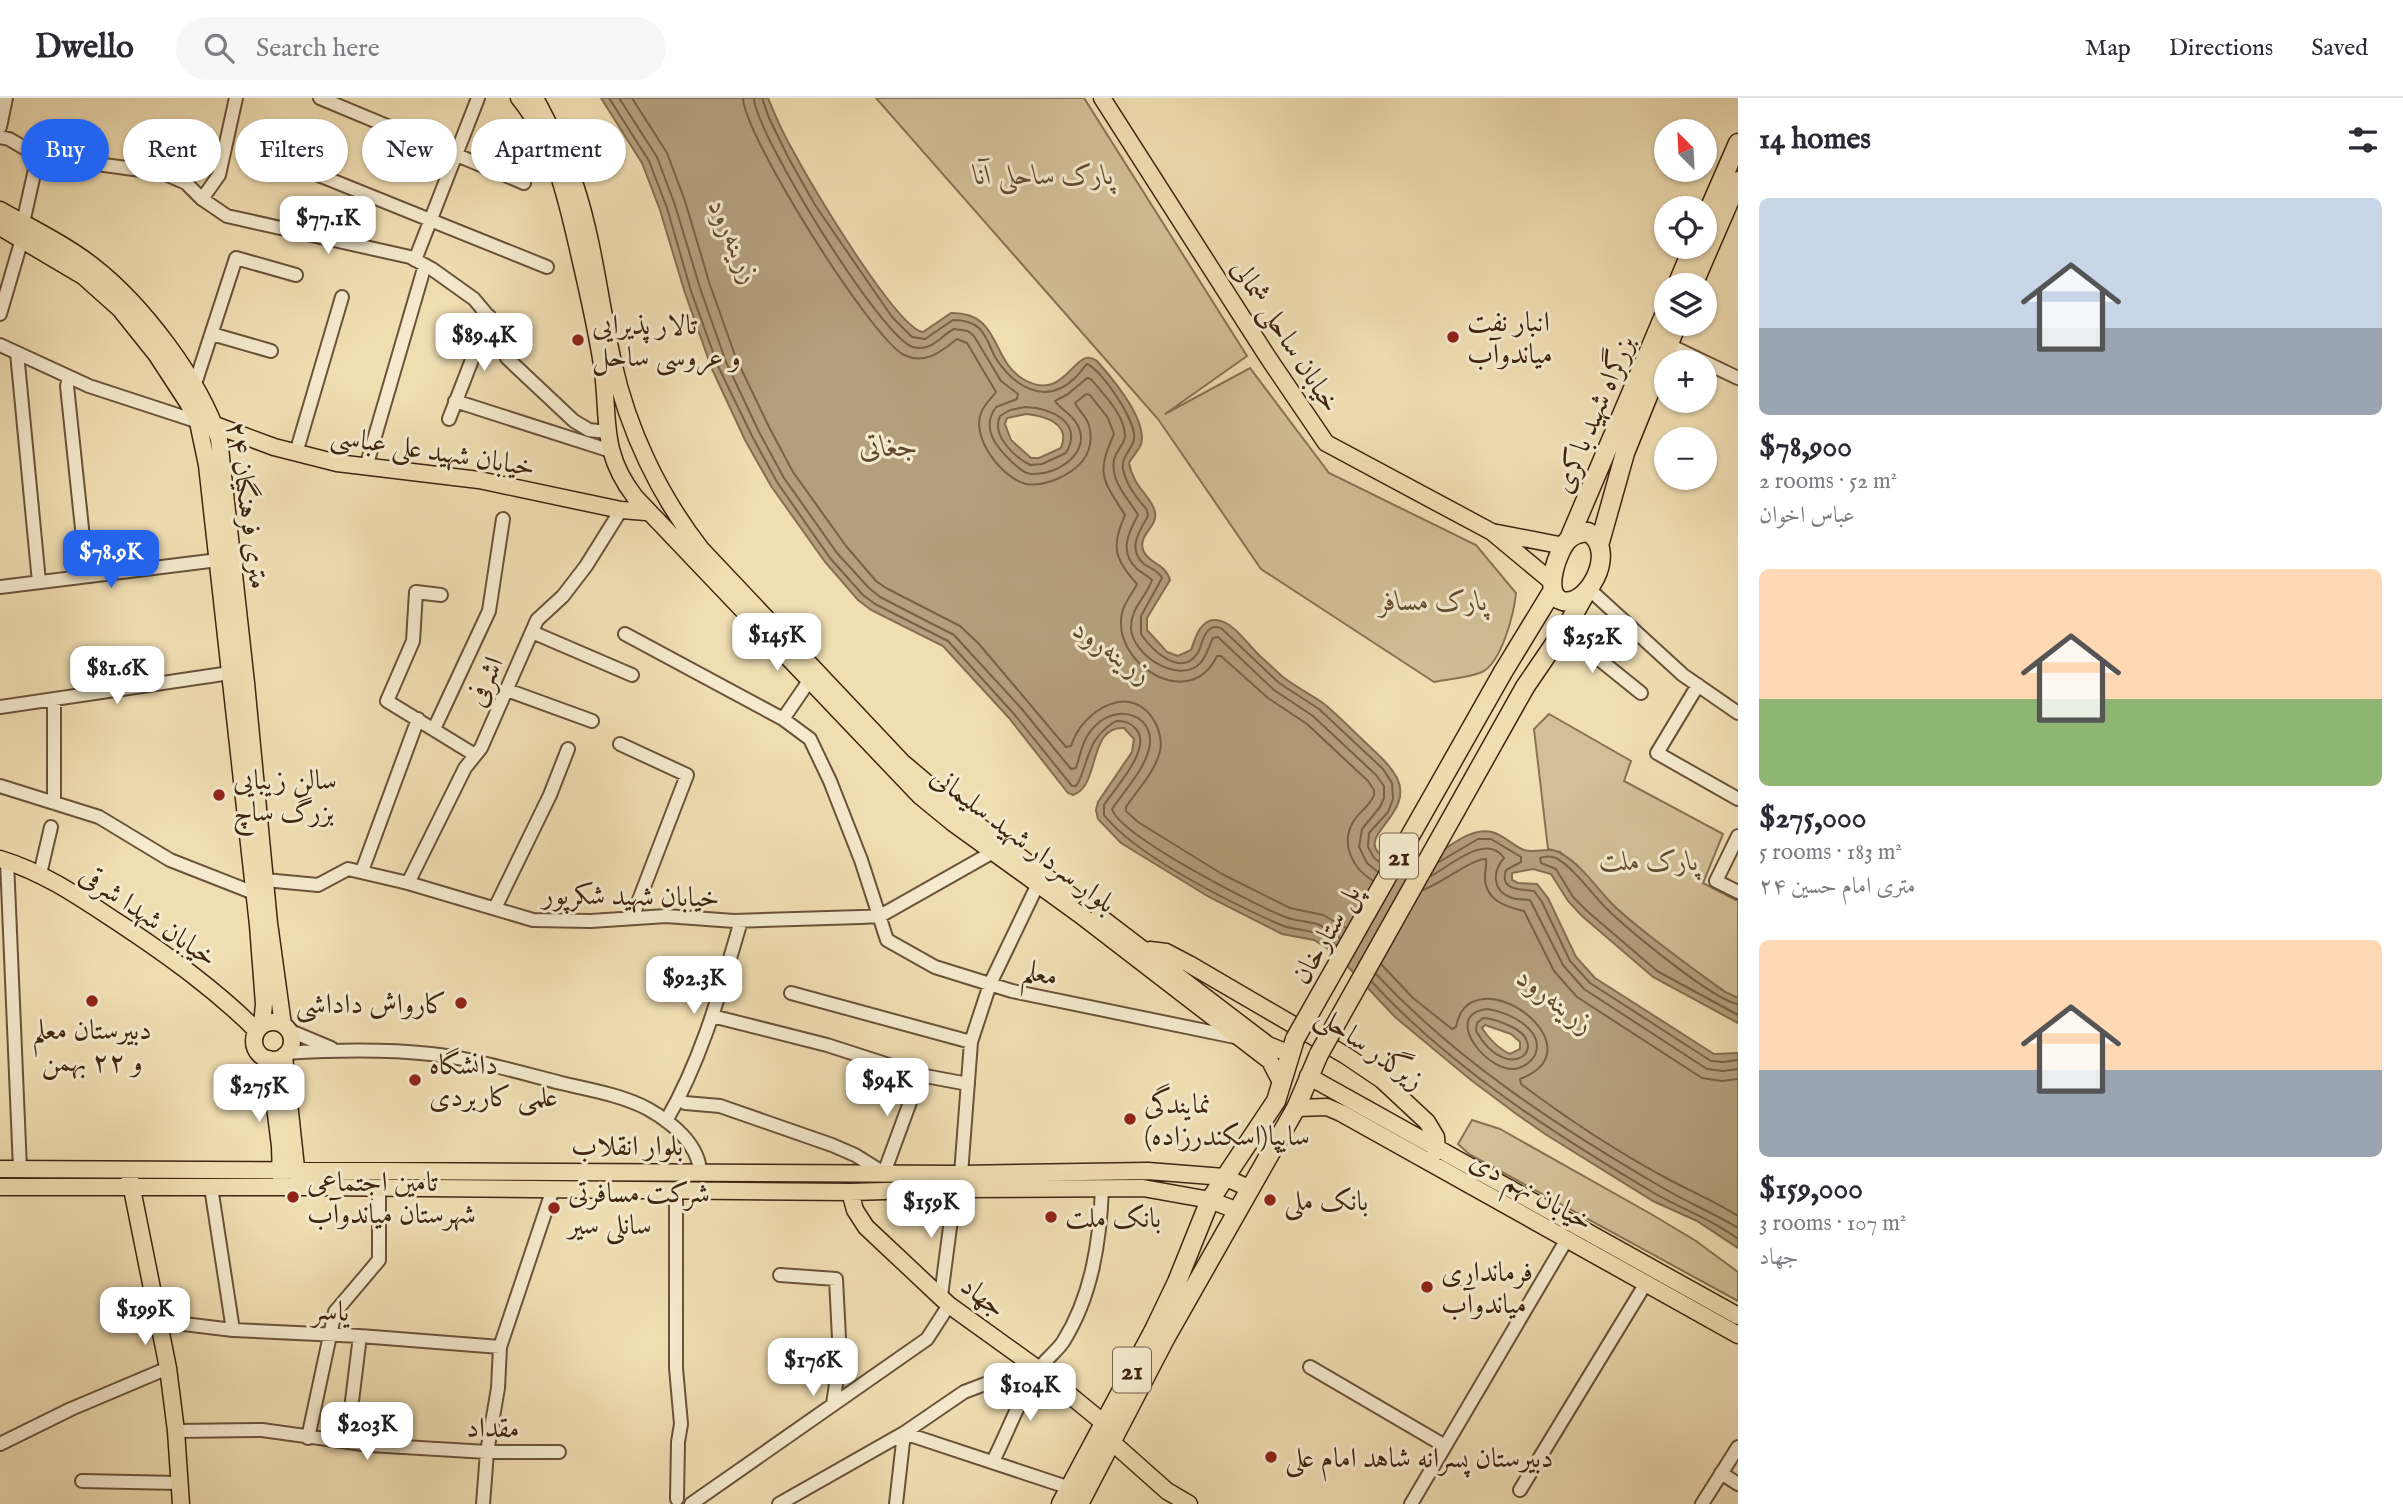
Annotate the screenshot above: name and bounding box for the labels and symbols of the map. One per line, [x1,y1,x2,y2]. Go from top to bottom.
north arrow [1654,119,1717,182]
park label: پارک ساحلی آنا [971,158,1117,195]
water label: زرینه‌رود [698,193,769,290]
pin: $77.1K [271,197,385,256]
street label: خیابان ساحلی شمالی [1222,253,1347,420]
place label: انبار نفت میاندوآب [1467,306,1553,373]
place label: تالار پذیرایی و عروسی ساحل [592,309,741,376]
pin: $89.4K [427,314,541,373]
marker: انبار نفت میاندوآب [1445,329,1461,345]
street label: بزرگراه شهید باکری [1544,330,1644,499]
marker: تالار پذیرایی و عروسی ساحل [570,332,586,348]
street label: ۲۴ متری فرهنگیان [217,419,276,591]
street label: خیابان شهید علی عباسی [328,419,537,487]
water label: جغاتی [859,429,919,467]
pin: $78.9K [54,531,168,590]
park label: پارک مسافر [1376,585,1490,621]
water label: زرینه‌رود [1064,612,1159,694]
pin: $145K [728,614,826,673]
pin: $252K [1543,616,1641,675]
pin: $81.6K [60,646,174,706]
street label: اشرفی [460,652,513,713]
street label: بلوار سردار شهید سلیمانی [923,760,1122,922]
place label: سالن زیبایی بزرگ ساچ [233,764,337,837]
marker: سالن زیبایی بزرگ ساچ [211,787,227,803]
road number: 21 [1380,834,1418,878]
park label: پارک ملت [1599,845,1701,881]
street label: خیابان شهدا شرقی [72,858,223,976]
street label: خیابان شهید شکرپور [539,878,720,918]
street label: پل ستارخان [1285,878,1371,992]
street label: معلم [1018,953,1061,1004]
pin: $92.3K [637,956,751,1016]
water label: زرینه‌رود [1508,960,1602,1044]
place label: کارواش داداشی [296,988,447,1023]
marker: دبیرستان معلم و ۲۲ بهمن [84,993,100,1009]
marker: کارواش داداشی [453,995,469,1011]
street label: زیرگذر ساحلی [1308,996,1433,1100]
place label: دبیرستان معلم و ۲۲ بهمن [32,1014,152,1081]
place label: دانشگاه علمی کاربردی [429,1047,558,1116]
pin: $94K [846,1058,928,1118]
pin: $275K [210,1065,308,1124]
marker: دانشگاه علمی کاربردی [407,1072,423,1088]
place label: نمایندگی سایپا(اسکندرزاده) [1144,1083,1310,1155]
marker: نمایندگی سایپا(اسکندرزاده) [1122,1111,1138,1127]
street label: بلوار انقلاب [571,1130,683,1165]
street label: خیابان نهم دی [1460,1144,1598,1246]
place label: تامین اجتماعی شهرستان میاندوآب [307,1166,476,1233]
place label: شرکت مسافرتی سانلی سیر [565,1177,710,1245]
pin: $159K [882,1180,980,1240]
place label: بانک ملی [1284,1185,1368,1221]
marker: تامین اجتماعی شهرستان میاندوآب [285,1189,301,1205]
marker: بانک ملی [1262,1192,1278,1208]
marker: شرکت مسافرتی سانلی سیر [546,1200,562,1216]
place label: بانک ملت [1065,1202,1161,1237]
marker: بانک ملت [1043,1209,1059,1225]
place label: فرمانداری میاندوآب [1441,1256,1533,1323]
street label: جهاد [953,1269,1012,1327]
marker: فرمانداری میاندوآب [1419,1279,1435,1295]
pin: $199K [96,1288,194,1347]
street label: یاسر [309,1294,352,1331]
pin: $176K [764,1338,862,1398]
road number: 21 [1113,1348,1151,1392]
pin: $104K [981,1364,1079,1423]
pin: $203K [318,1402,416,1462]
street label: مقداد [466,1412,520,1447]
place label: دبیرستان پسرانه شاهد امام علی [1285,1442,1553,1482]
marker: دبیرستان پسرانه شاهد امام علی [1263,1449,1279,1465]

